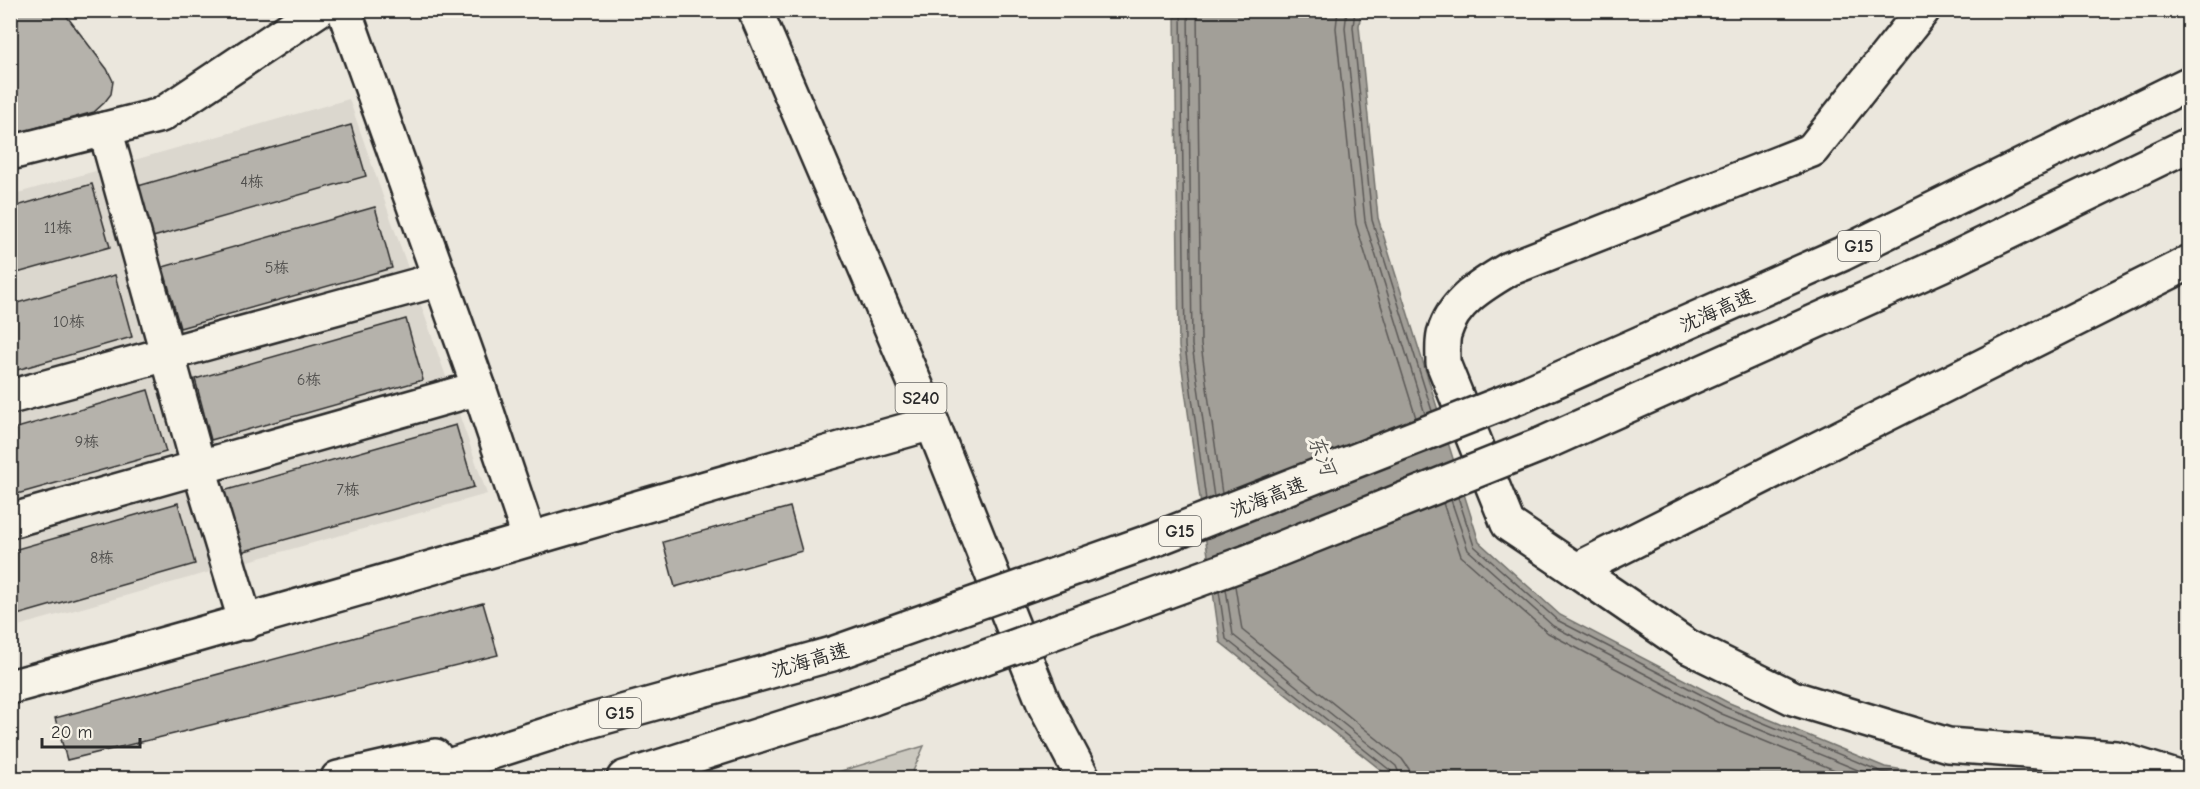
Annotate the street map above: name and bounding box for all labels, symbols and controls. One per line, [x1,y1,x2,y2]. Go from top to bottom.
house number: 4栋 [240,173,264,191]
house number: 11栋 [44,219,72,237]
road number: G15 [1838,231,1880,261]
house number: 5栋 [265,259,289,277]
street label: 沈海高速 [1676,284,1758,337]
house number: 10栋 [53,313,85,331]
house number: 6栋 [297,371,321,389]
road number: S240 [896,383,946,413]
water label: 东河 [1303,431,1342,482]
house number: 9栋 [75,433,99,451]
street label: 沈海高速 [1227,472,1310,523]
house number: 7栋 [336,481,360,499]
road number: G15 [1159,516,1201,546]
house number: 8栋 [90,549,114,567]
street label: 沈海高速 [769,638,852,683]
road number: G15 [599,698,641,728]
scale bar [42,711,140,749]
text: 20 m [51,722,92,743]

